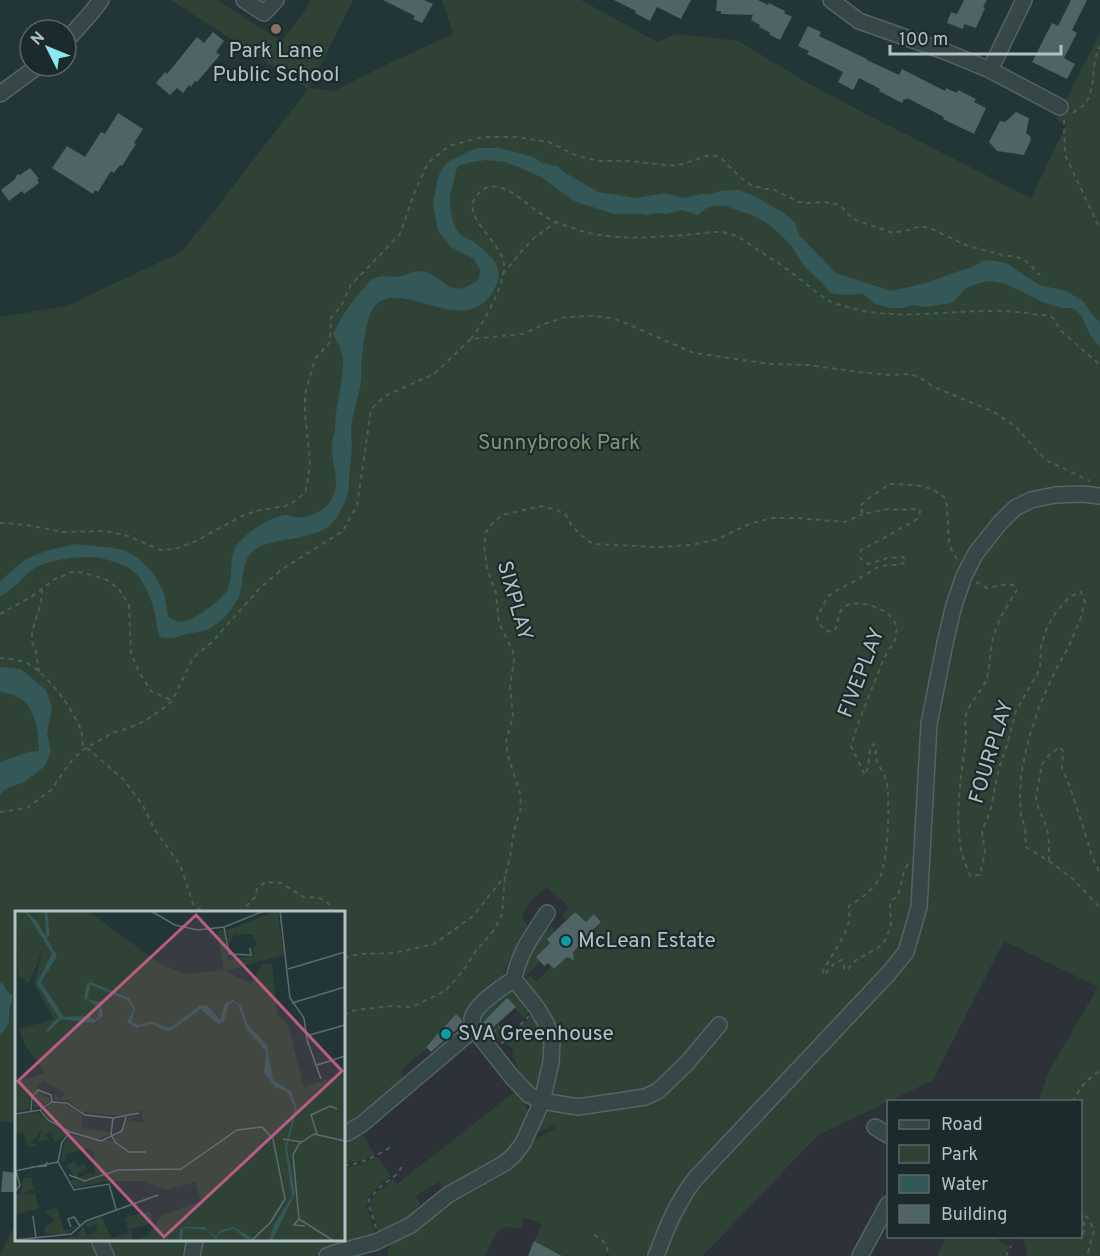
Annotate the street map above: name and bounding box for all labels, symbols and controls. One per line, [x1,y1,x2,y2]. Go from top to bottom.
north arrow [18,18,78,78]
scale bar [890,18,1061,56]
marker: Park Lane Public School [269,22,283,36]
text: N [27,28,50,50]
text: 100 m [899,29,948,52]
place label: Park Lane Public School [213,38,339,89]
park label: Sunnybrook Park [478,430,640,457]
street label: SIXPLAY [490,558,538,644]
street label: FIVEPLAY [832,624,892,722]
street label: FOURPLAY [963,697,1021,807]
inset map [15,911,345,1241]
place label: McLean Estate [578,928,716,955]
marker: McLean Estate [559,934,573,948]
place label: SVA Greenhouse [458,1021,614,1048]
marker: SVA Greenhouse [439,1027,453,1041]
legend [887,1100,1082,1238]
text: Road [941,1114,983,1137]
text: Park [941,1144,978,1167]
text: Water [941,1174,988,1197]
text: Building [941,1204,1007,1227]

